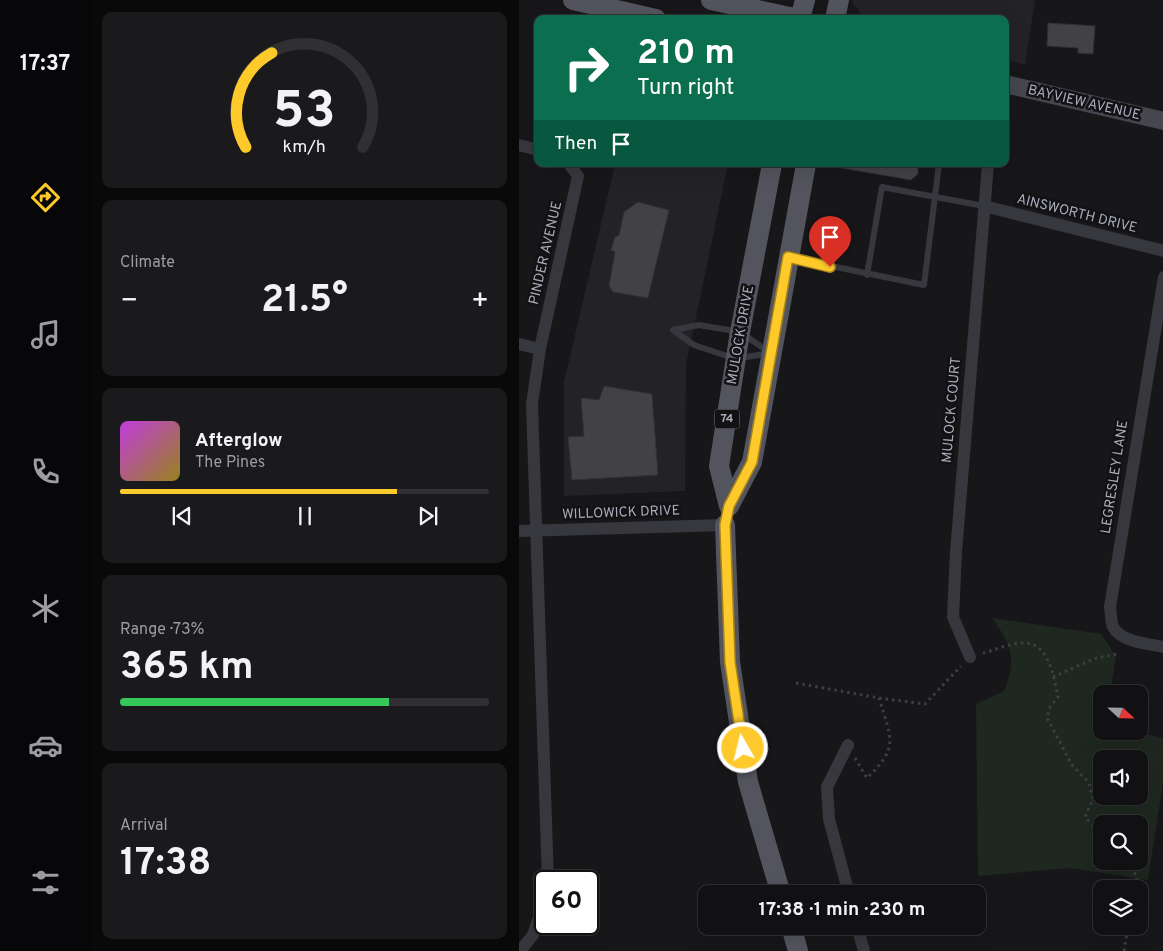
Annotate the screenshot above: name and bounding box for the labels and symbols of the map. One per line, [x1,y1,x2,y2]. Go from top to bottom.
street label: BAYVIEW AVENUE [1026,82,1142,124]
street label: AINSWORTH DRIVE [1015,191,1139,237]
street label: PINDER AVENUE [526,200,566,306]
pin [809,216,851,267]
street label: MULOCK DRIVE [724,284,758,386]
street label: MULOCK COURT [939,356,965,464]
road number: 74 [715,409,739,428]
street label: LEGRESLEY LANE [1098,419,1132,535]
street label: WILLOWICK DRIVE [562,502,680,524]
north arrow [1093,685,1148,740]
position arrow [716,721,768,773]
speed limit sign: 60 [534,870,599,935]

